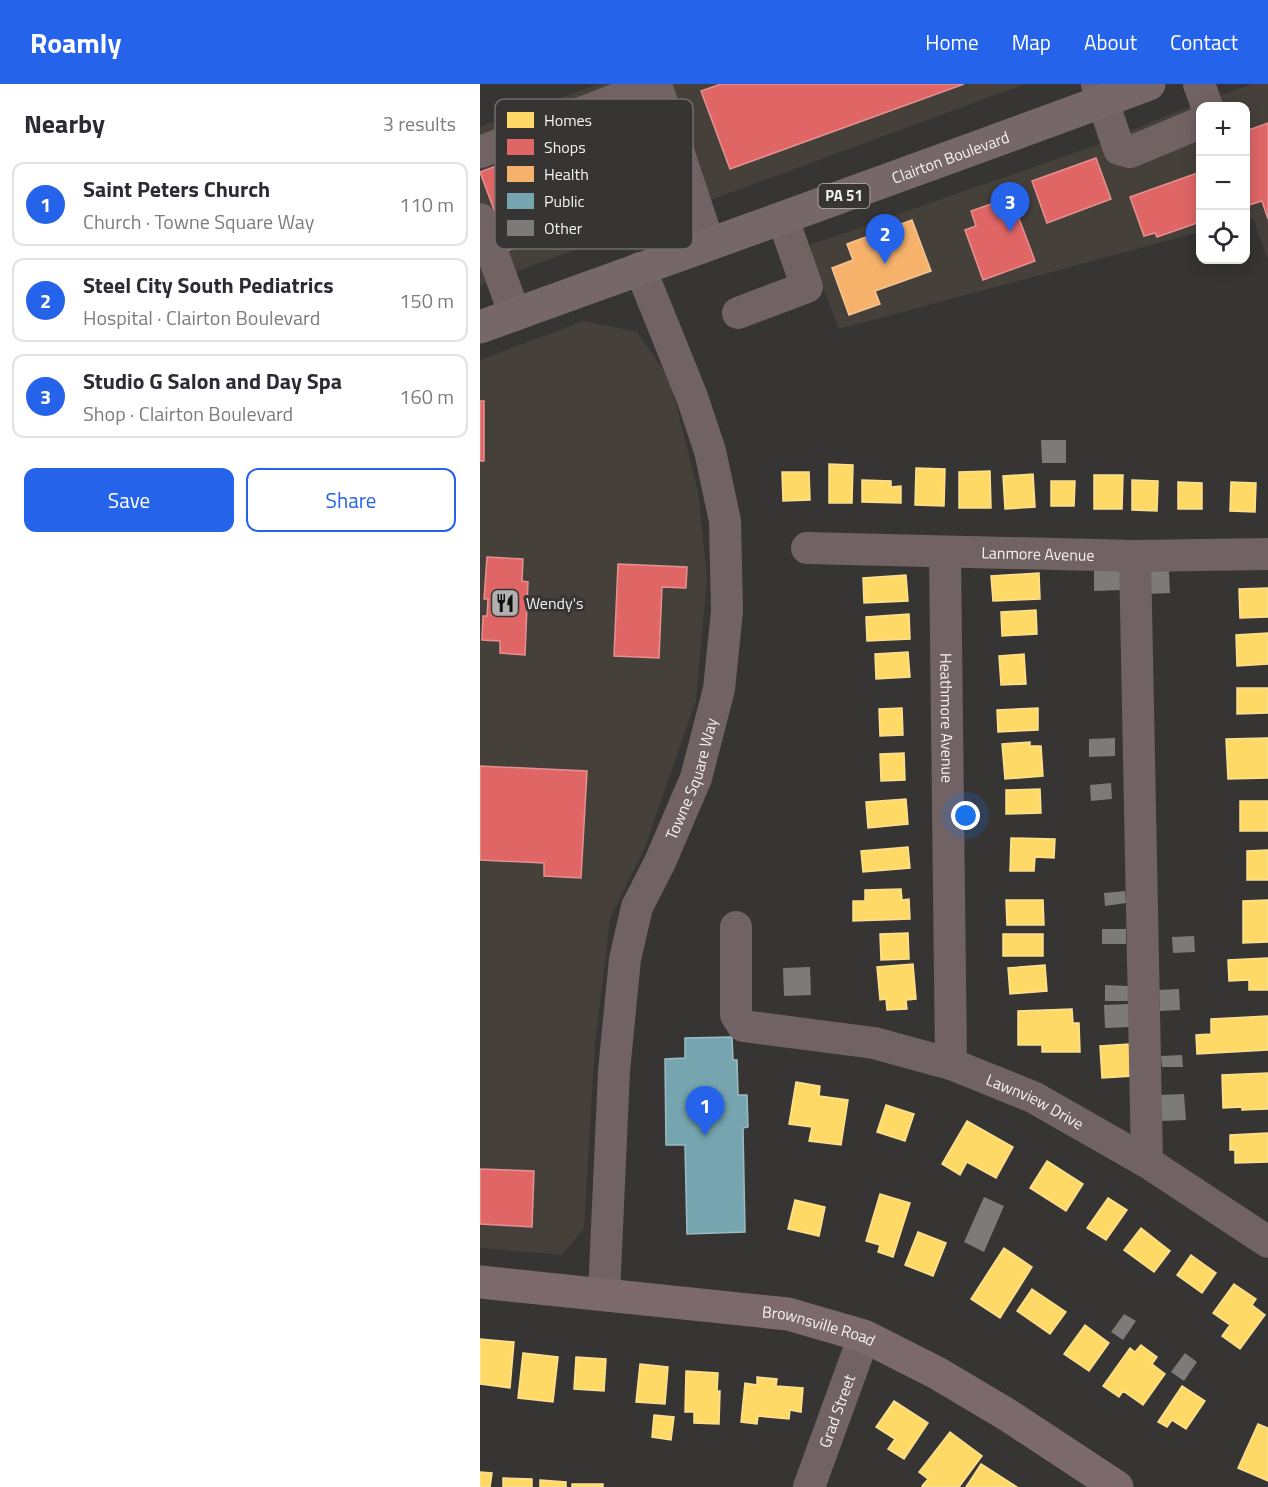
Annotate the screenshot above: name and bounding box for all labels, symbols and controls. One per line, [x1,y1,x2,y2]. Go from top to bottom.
text: Roamly [30,21,121,64]
text: Home [925,26,979,58]
text: Map [1012,26,1051,58]
text: About [1084,26,1137,58]
text: Contact [1170,26,1238,58]
legend [495,99,693,249]
map controls [1196,102,1250,264]
button: + [1196,102,1250,156]
text: Nearby [24,104,105,143]
text: 3 results [383,108,456,139]
text: Homes [544,108,592,132]
street label: Clairton Boulevard [888,125,1012,190]
text: Shops [544,135,586,159]
button: − [1196,156,1250,210]
text: Health [544,162,589,186]
text: Saint Peters Church [83,172,270,206]
pin: 3 [990,182,1030,232]
road number: PA 51 [818,184,869,208]
text: 1 [40,189,51,220]
text: 110 m [399,189,454,220]
text: Public [544,189,585,213]
text: Church · Towne Square Way [83,206,314,237]
button: locate [1196,210,1250,264]
pin: 2 [866,214,904,264]
text: Other [544,216,583,240]
text: Steel City South Pediatrics [83,268,334,302]
text: 2 [40,285,51,316]
text: 150 m [399,285,454,316]
text: Hospital · Clairton Boulevard [83,302,320,333]
text: Studio G Salon and Day Spa [83,364,342,398]
text: 3 [40,381,51,412]
text: 160 m [399,381,454,412]
text: Shop · Clairton Boulevard [83,398,293,429]
button: Save [24,468,234,532]
button: Share [246,468,456,532]
street label: Lanmore Avenue [981,540,1095,567]
restaurant icon: Wendy's [489,587,521,619]
place label: Wendy's [526,591,583,615]
street label: Heathmore Avenue [934,653,960,783]
street label: Towne Square Way [659,715,723,843]
your location [951,801,980,830]
street label: Lawnview Drive [983,1067,1088,1136]
pin: 1 [686,1086,724,1136]
street label: Brownsville Road [761,1299,880,1352]
street label: Grad Street [812,1370,861,1451]

